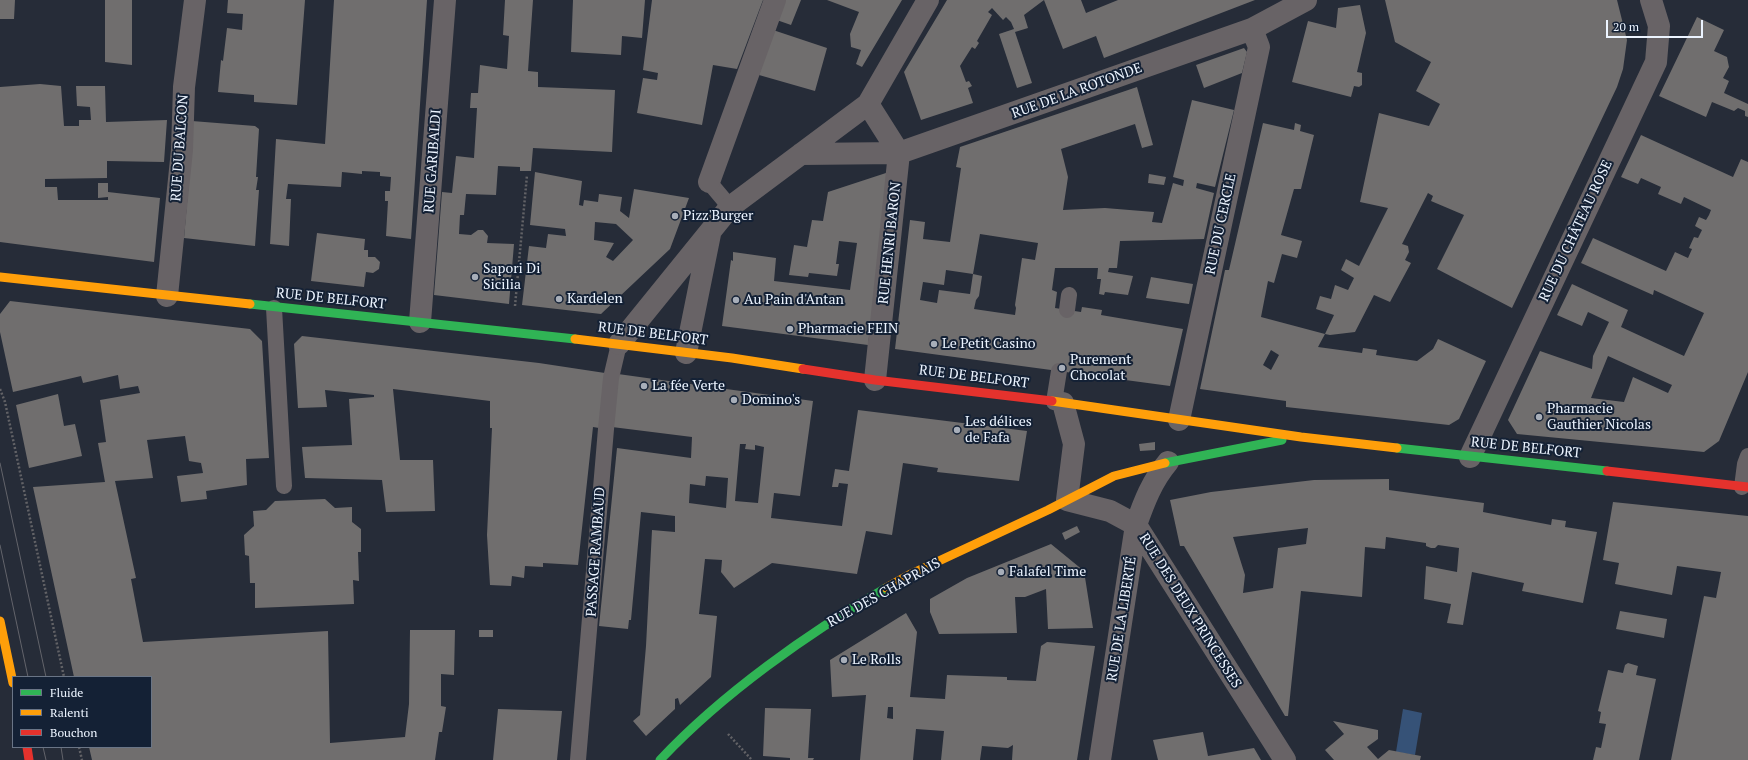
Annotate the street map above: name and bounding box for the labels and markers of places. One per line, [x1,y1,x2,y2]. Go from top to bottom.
place label: Pizz'Burger [683,208,753,224]
marker: Pizz'Burger [670,211,680,221]
place label: Sapori Di Sicilia [483,261,540,294]
marker: Sapori Di Sicilia [470,272,480,282]
place label: Kardelen [567,291,623,307]
place label: Au Pain d'Antan [744,292,844,308]
marker: Kardelen [554,294,564,304]
marker: Au Pain d'Antan [731,295,741,305]
place label: Pharmacie FEIN [798,321,898,337]
marker: Pharmacie FEIN [785,324,795,334]
place label: Le Petit Casino [942,336,1036,352]
marker: Le Petit Casino [929,339,939,349]
place label: Purement Chocolat [1070,352,1131,384]
marker: Purement Chocolat [1057,363,1067,373]
place label: La fée Verte [652,378,725,394]
marker: La fée Verte [639,381,649,391]
place label: Domino's [742,392,800,408]
marker: Domino's [729,395,739,405]
place label: Pharmacie Gauthier Nicolas [1547,401,1651,434]
marker: Pharmacie Gauthier Nicolas [1534,412,1544,422]
place label: Les délices de Fafa [965,414,1032,446]
marker: Les délices de Fafa [952,425,962,435]
place label: Falafel Time [1009,564,1086,580]
marker: Falafel Time [996,567,1006,577]
place label: Le Rolls [852,652,901,668]
marker: Le Rolls [839,655,849,665]

